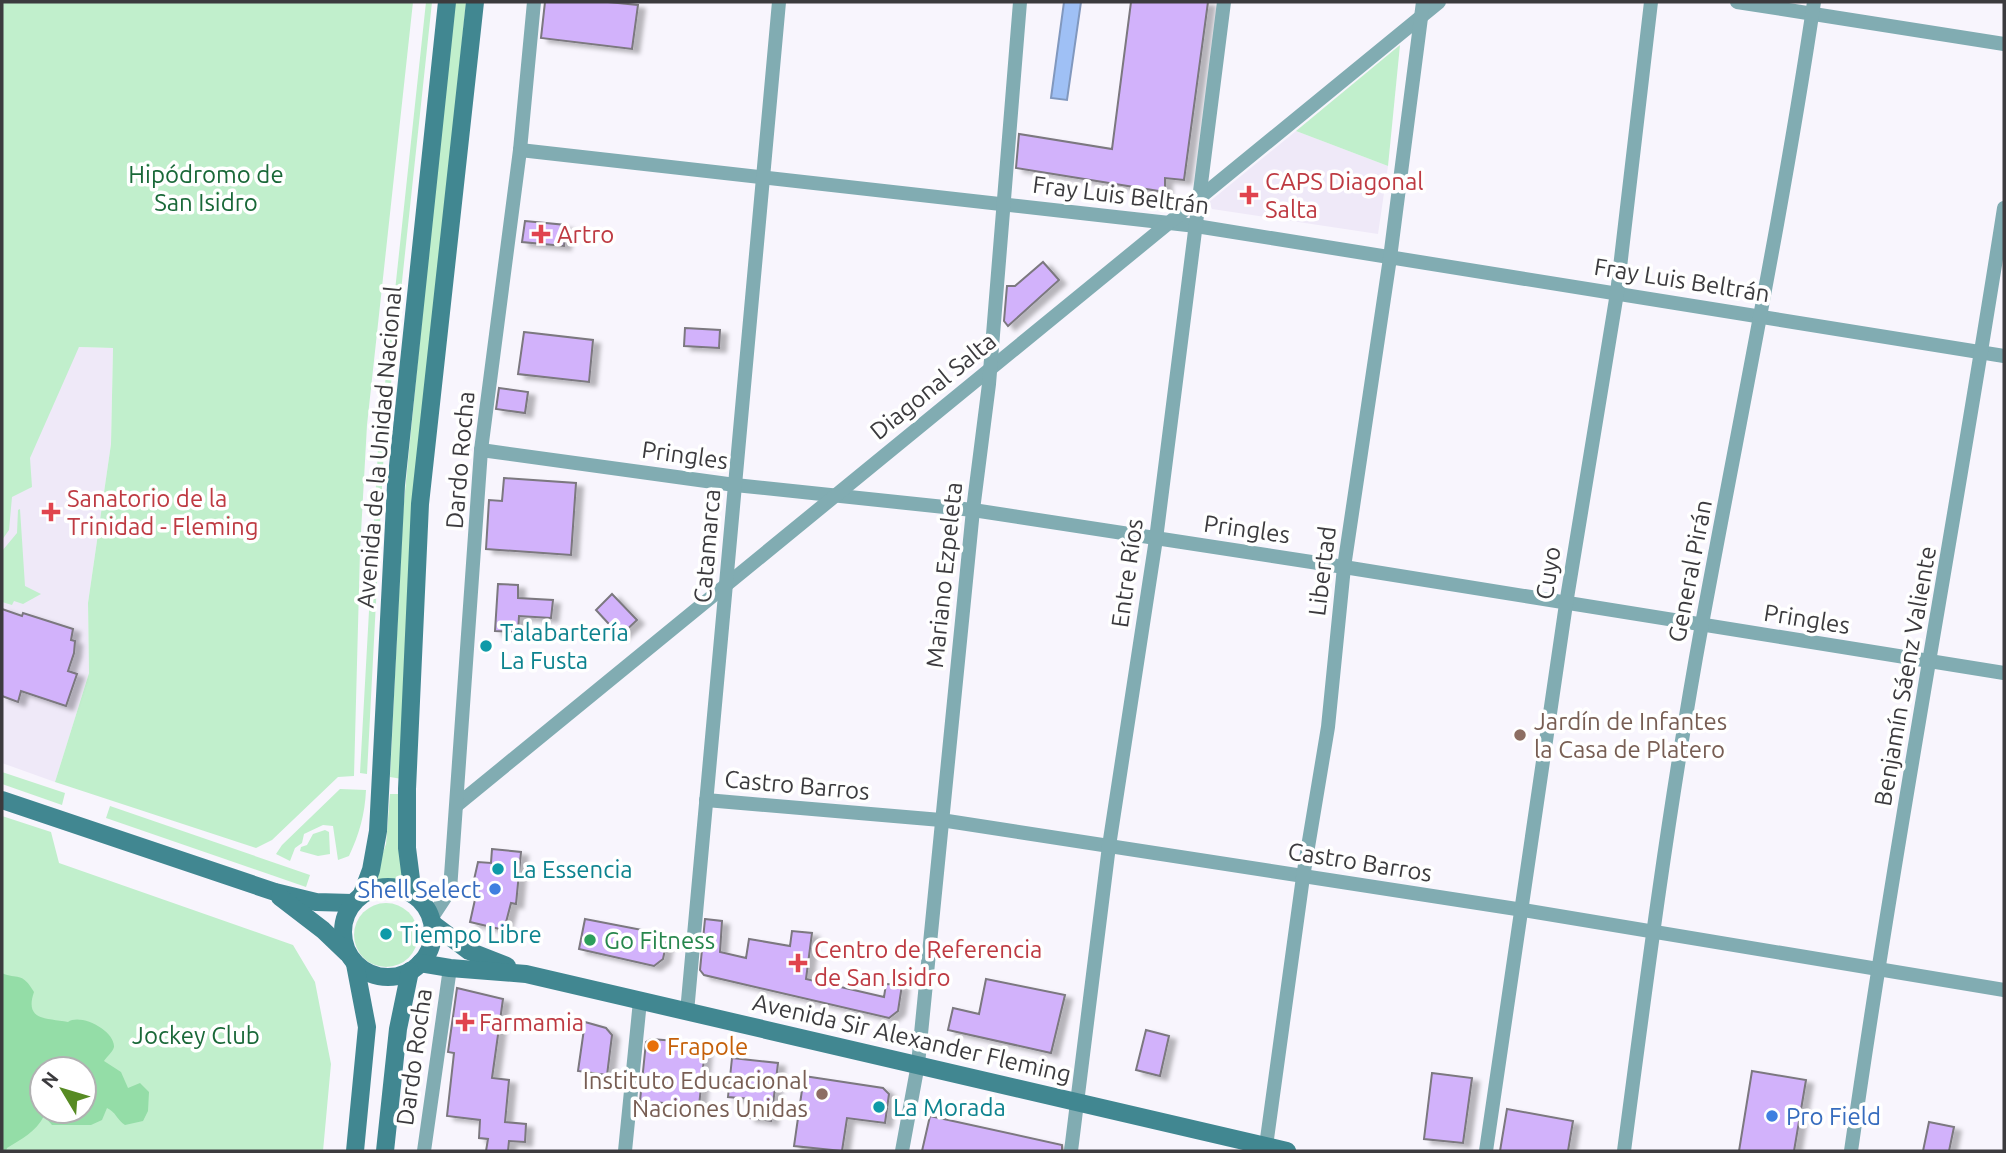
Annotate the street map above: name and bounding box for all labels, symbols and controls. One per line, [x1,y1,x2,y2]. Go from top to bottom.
park label: Hipódromo de San Isidro [128,161,284,216]
place label: CAPS Diagonal Salta [1265,168,1424,223]
street label: Fray Luis Beltrán [1031,171,1211,219]
marker: CAPS Diagonal Salta [1239,185,1259,205]
place label: Artro [557,221,614,248]
marker: Artro [531,224,551,244]
street label: Fray Luis Beltrán [1592,253,1772,307]
street label: Avenida de la Unidad Nacional [351,285,407,609]
street label: Diagonal Salta [865,327,1001,445]
street label: Dardo Rocha [441,390,479,530]
street label: Pringles [640,436,730,474]
street label: Mariano Ezpeleta [921,481,967,669]
place label: Sanatorio de la Trinidad - Fleming [67,485,259,540]
street label: Catamarca [689,488,725,604]
street label: General Pirán [1663,497,1717,645]
marker: Sanatorio de la Trinidad - Fleming [41,502,61,522]
street label: Pringles [1202,510,1292,548]
street label: Entre Ríos [1106,517,1148,629]
street label: Libertad [1303,525,1341,617]
street label: Cuyo [1530,544,1566,602]
street label: Benjamín Sáenz Valiente [1869,544,1941,808]
street label: Pringles [1762,599,1852,639]
place label: Talabartería La Fusta [500,619,629,674]
marker: Talabartería La Fusta [478,638,494,654]
place label: Jardín de Infantes la Casa de Platero [1534,708,1727,763]
marker: Jardín de Infantes la Casa de Platero [1512,727,1528,743]
street label: Castro Barros [723,765,871,805]
street label: Castro Barros [1286,837,1434,887]
place label: La Essencia [512,856,633,883]
marker: La Essencia [490,861,506,877]
place label: Shell Select [357,876,482,903]
marker: Shell Select [487,881,503,897]
place label: Tiempo Libre [400,921,542,948]
marker: Tiempo Libre [378,926,394,942]
place label: Go Fitness [604,927,715,954]
marker: Go Fitness [582,932,598,948]
place label: Centro de Referencia de San Isidro [814,936,1042,991]
marker: Centro de Referencia de San Isidro [788,953,808,973]
street label: Dardo Rocha [391,987,437,1127]
street label: Avenida Sir Alexander Fleming [750,988,1074,1088]
place label: Farmamia [479,1009,584,1036]
marker: Farmamia [457,1014,473,1030]
park label: Jockey Club [132,1022,260,1049]
place label: Frapole [667,1033,748,1060]
marker: Frapole [645,1038,661,1054]
north arrow [28,1055,98,1125]
text: N [37,1067,63,1092]
place label: Instituto Educacional Naciones Unidas [583,1067,808,1122]
marker: Instituto Educacional Naciones Unidas [814,1086,830,1102]
place label: La Morada [893,1094,1006,1121]
marker: La Morada [871,1099,887,1115]
place label: Pro Field [1786,1103,1881,1130]
marker: Pro Field [1764,1108,1780,1124]

